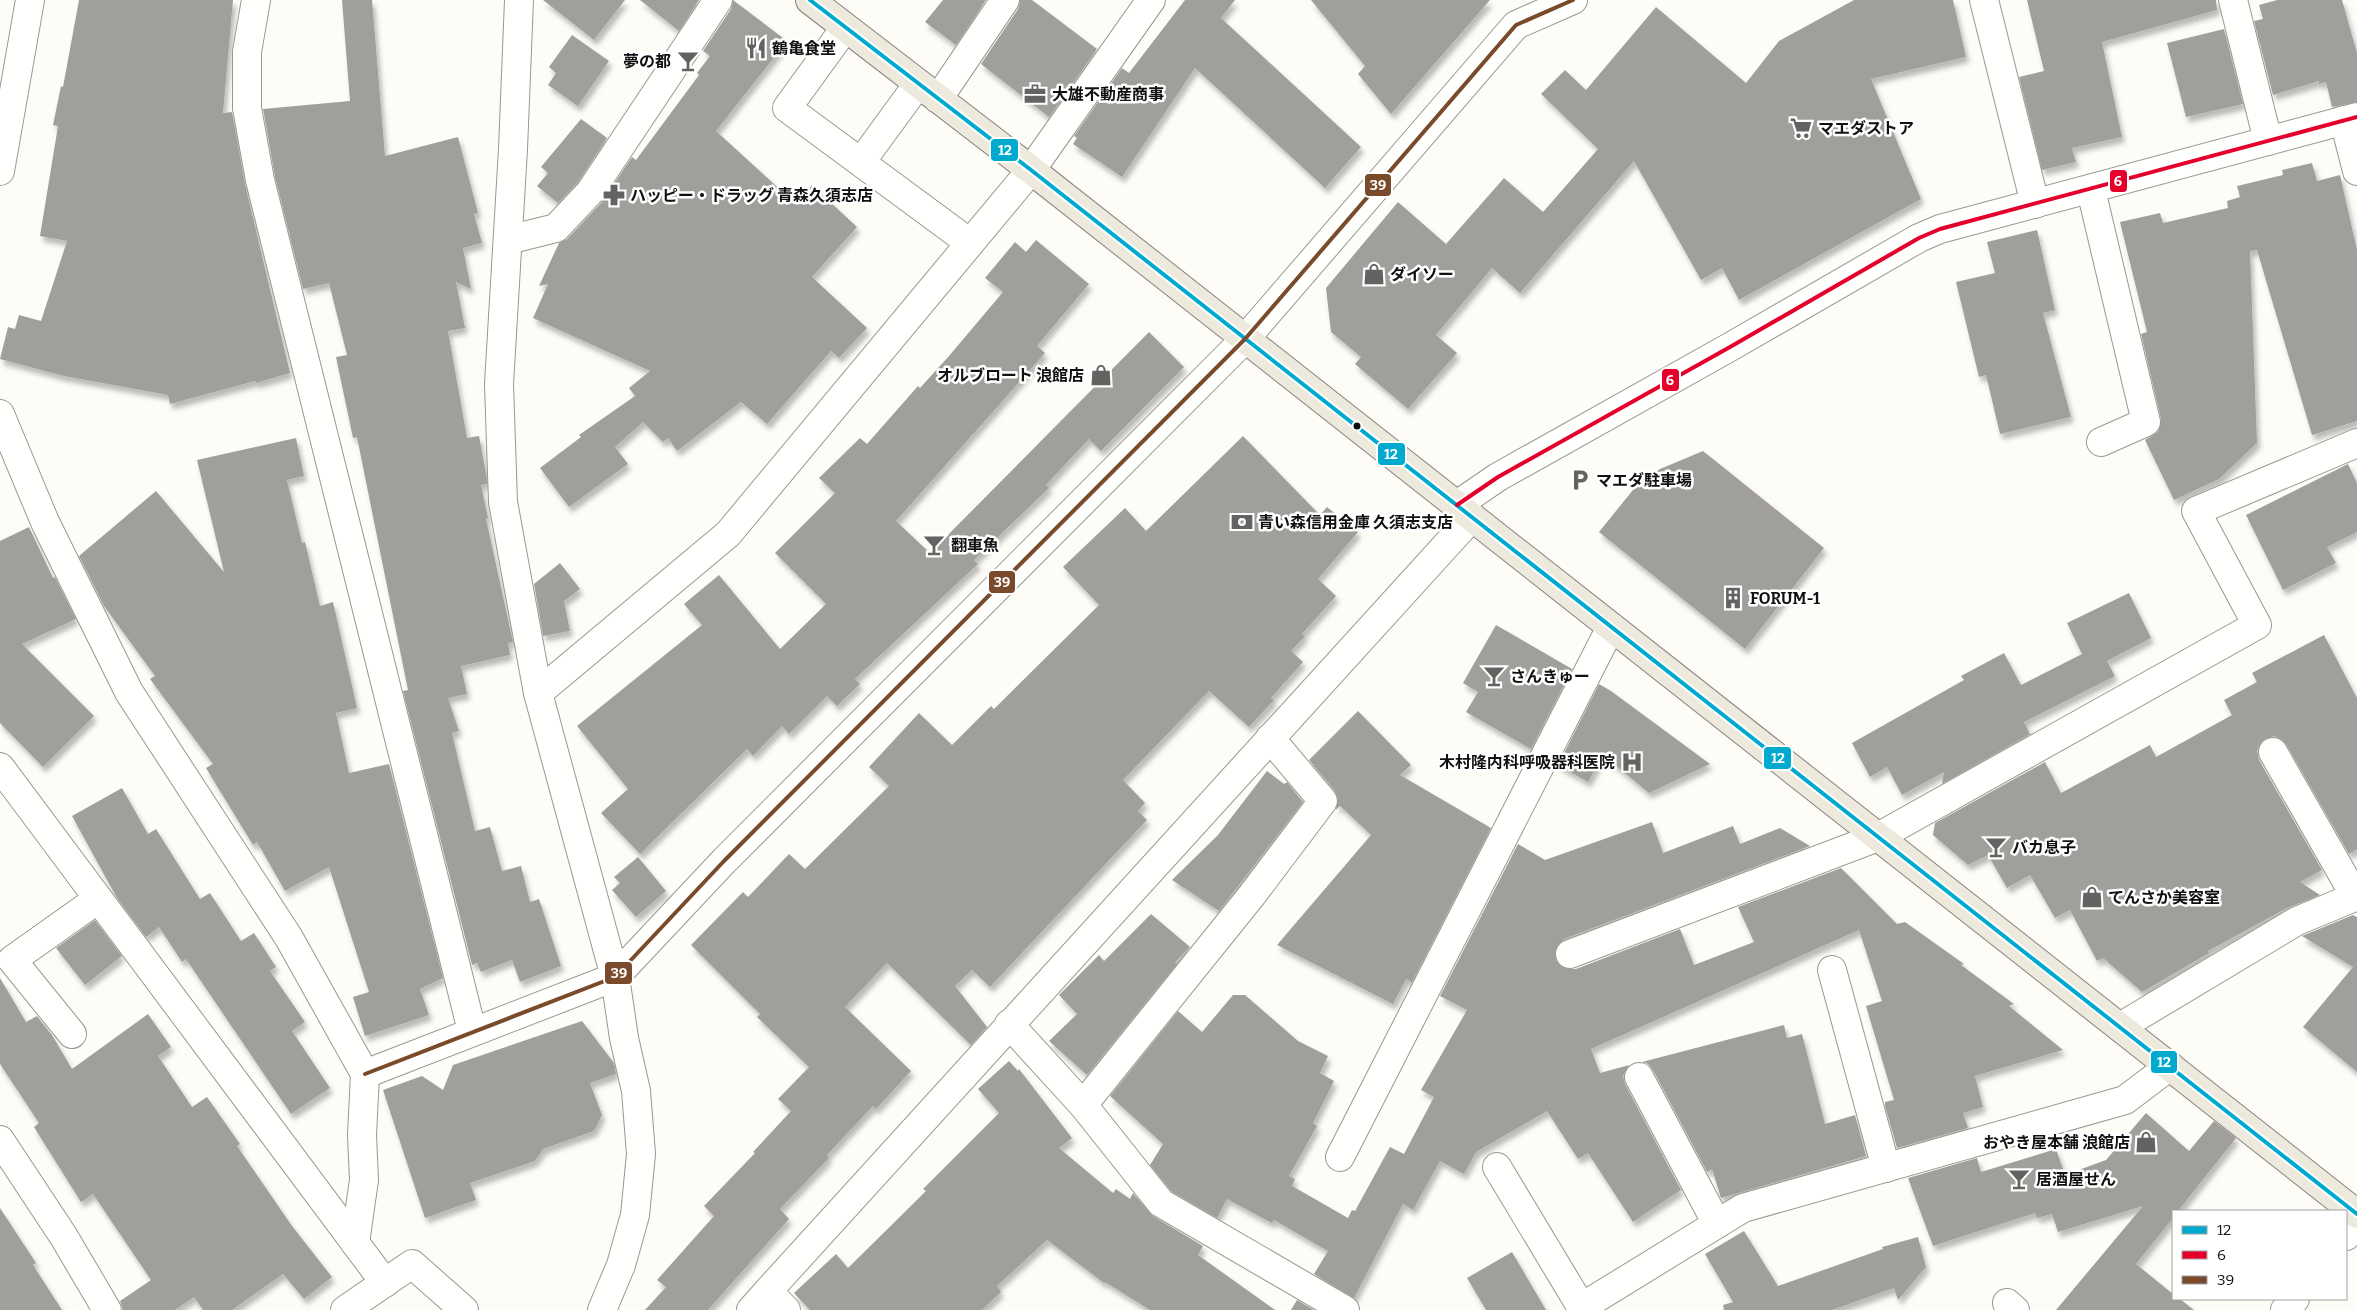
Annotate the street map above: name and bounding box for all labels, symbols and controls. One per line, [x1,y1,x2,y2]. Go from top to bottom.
restaurant icon: 鶴亀食堂 [743,35,769,61]
place label: 鶴亀食堂 [772,39,836,58]
bar icon: 夢の都 [675,48,701,74]
place label: 夢の都 [623,52,671,71]
office icon: 大雄不動産商事 [1022,81,1048,107]
place label: 大雄不動産商事 [1052,85,1164,104]
supermarket icon: マエダストア [1788,115,1814,141]
place label: マエダストア [1818,119,1914,138]
line badge: 12 [990,138,1019,162]
text: 12 [998,142,1012,159]
line badge: 6 [2109,169,2128,193]
line badge: 39 [1364,173,1392,197]
text: 6 [2114,173,2122,190]
text: 39 [1370,177,1386,194]
pharmacy icon: ハッピー・ドラッグ 青森久須志店 [601,182,627,208]
place label: ハッピー・ドラッグ 青森久須志店 [630,186,873,205]
shop icon: ダイソー [1361,261,1387,287]
place label: ダイソー [1390,265,1454,284]
shop icon: オルブロート 浪館店 [1088,362,1114,388]
place label: オルブロート 浪館店 [937,366,1084,385]
line badge: 6 [1661,368,1680,392]
text: 6 [1666,372,1674,389]
unlabelled marker [1352,421,1362,431]
line badge: 12 [1377,442,1406,466]
text: 12 [1384,446,1398,463]
parking icon: マエダ駐車場 [1567,467,1593,493]
place label: マエダ駐車場 [1596,471,1692,490]
bank icon: 青い森信用金庫 久須志支店 [1229,509,1255,535]
place label: 青い森信用金庫 久須志支店 [1258,513,1453,532]
bar icon: 翻車魚 [921,532,947,558]
place label: 翻車魚 [951,536,999,555]
line badge: 39 [988,570,1016,594]
text: 39 [994,574,1010,591]
building icon: FORUM-1 [1720,585,1746,611]
place label: FORUM-1 [1750,589,1820,608]
bar icon: さんきゅー [1481,663,1507,689]
place label: さんきゅー [1510,667,1590,686]
line badge: 12 [1763,746,1792,770]
hospital icon: 木村隆内科呼吸器科医院 [1619,749,1645,775]
text: 12 [1771,750,1785,767]
place label: 木村隆内科呼吸器科医院 [1439,753,1615,772]
bar icon: バカ息子 [1983,834,2009,860]
place label: バカ息子 [2012,838,2076,857]
shop icon: てんさか美容室 [2079,884,2105,910]
place label: てんさか美容室 [2108,888,2220,907]
line badge: 39 [604,961,633,985]
text: 39 [611,965,627,982]
line badge: 12 [2150,1050,2178,1074]
text: 12 [2157,1054,2171,1071]
shop icon: おやき屋本舗 浪館店 [2133,1129,2159,1155]
place label: おやき屋本舗 浪館店 [1983,1133,2130,1152]
bar icon: 居酒屋せん [2006,1166,2032,1192]
place label: 居酒屋せん [2036,1170,2116,1189]
legend [2172,1210,2347,1300]
text: 12 [2217,1221,2231,1239]
text: 6 [2217,1246,2226,1264]
text: 39 [2217,1271,2234,1289]

